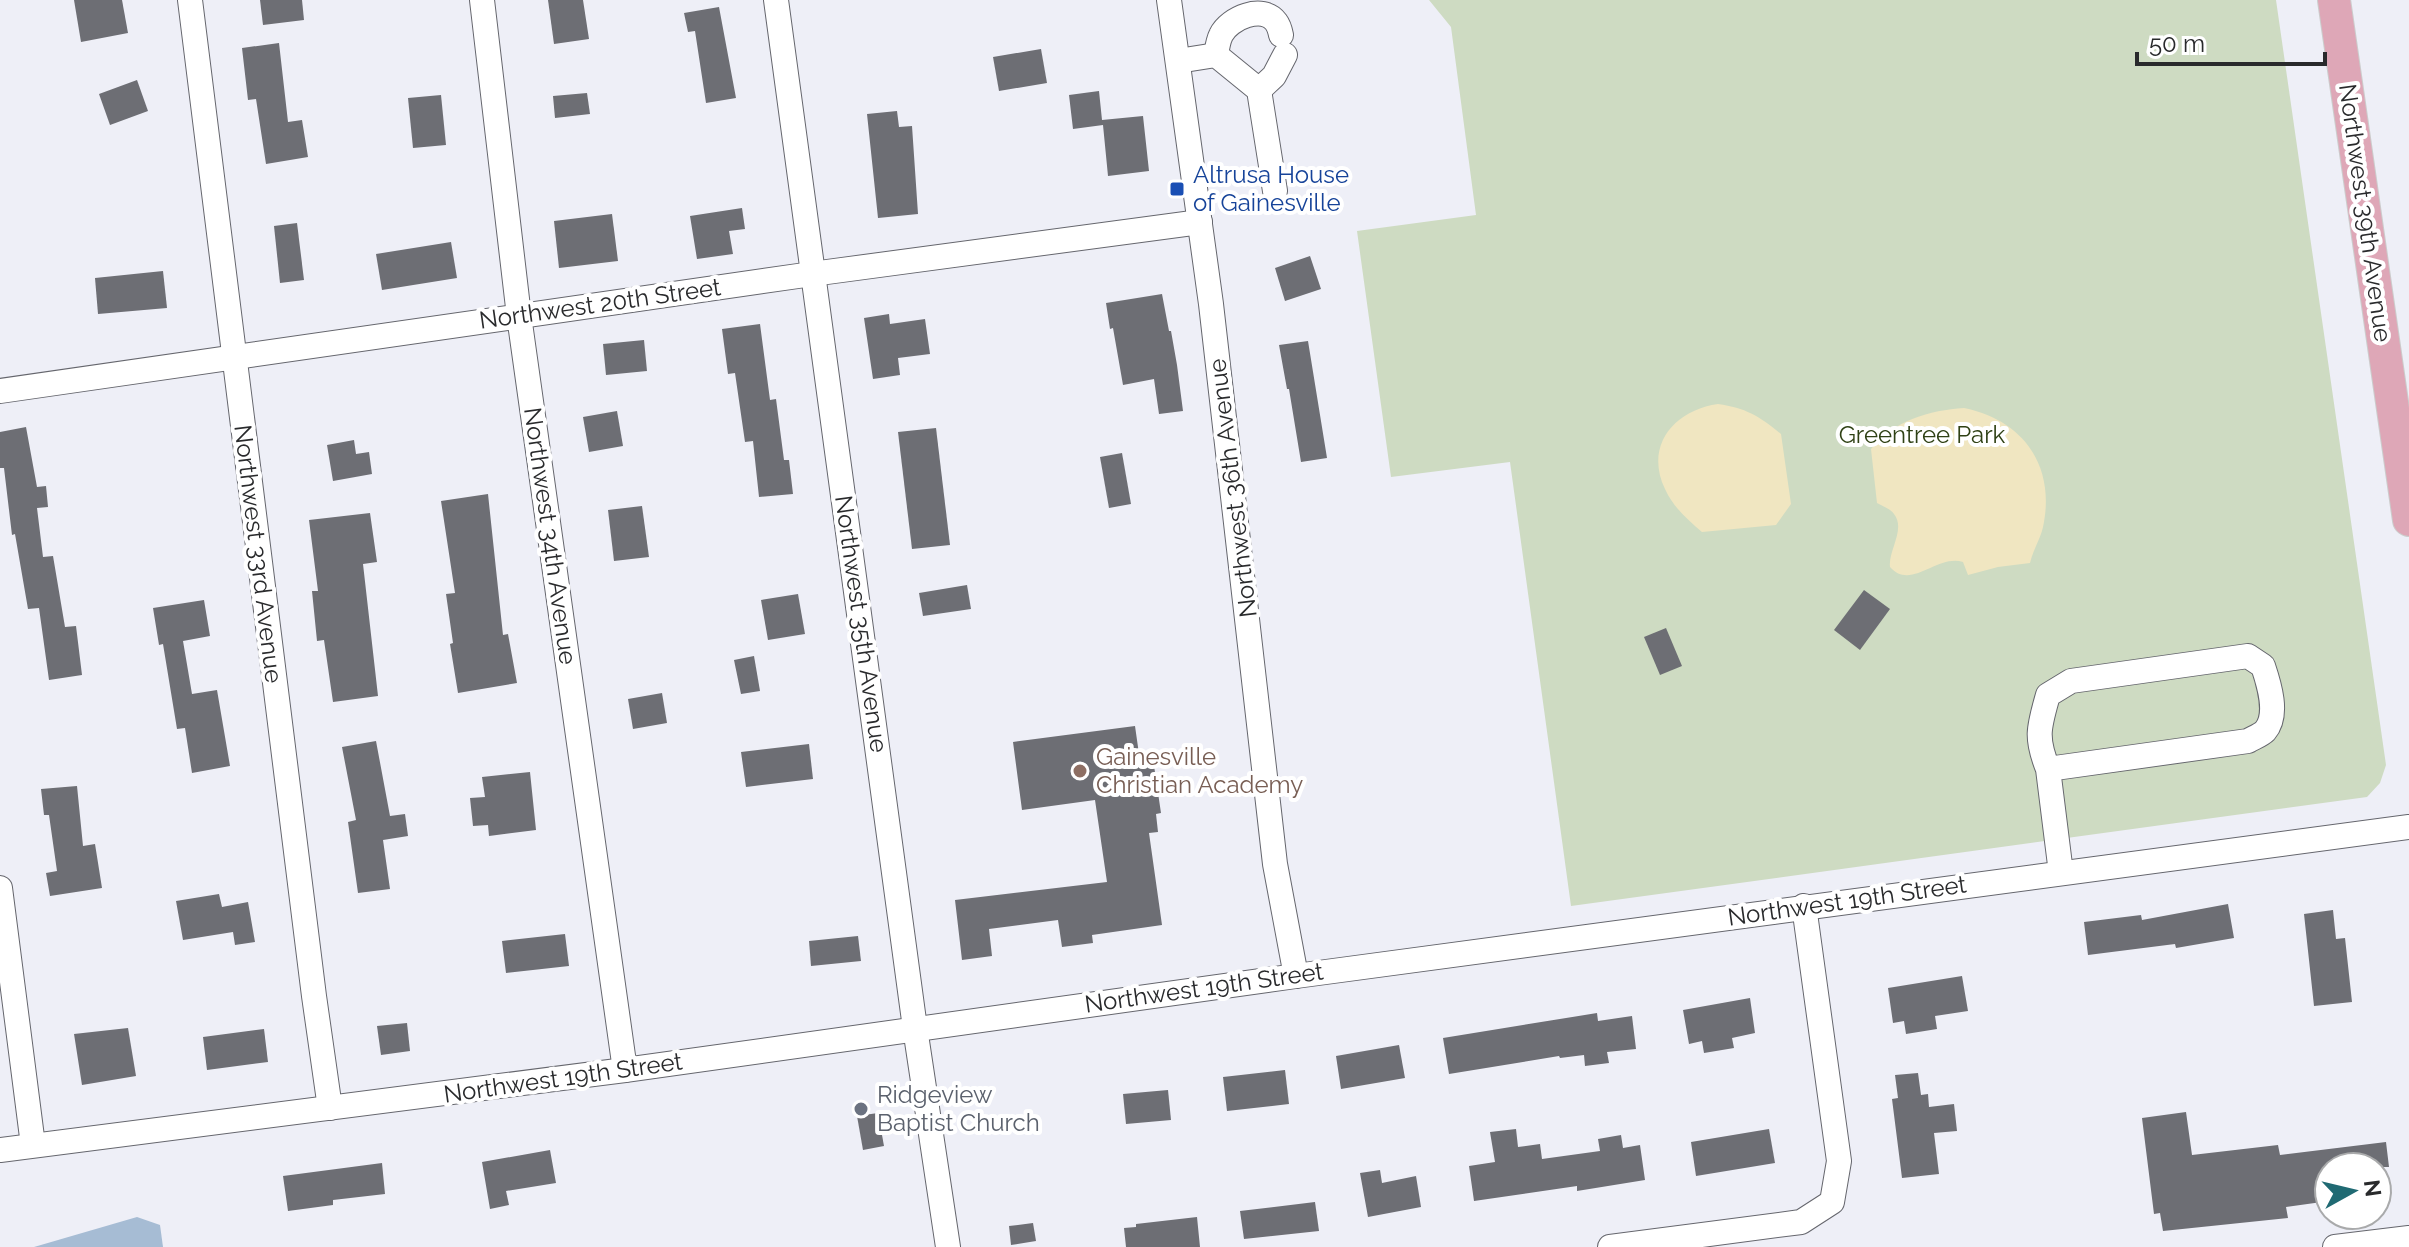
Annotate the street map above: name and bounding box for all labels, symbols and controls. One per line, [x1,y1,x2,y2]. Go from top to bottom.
scale bar [2137,16,2325,66]
text: 50 m [2149,29,2205,58]
street label: Northwest 39th Avenue [2333,82,2398,344]
place label: Altrusa House of Gainesville [1193,160,1349,217]
marker: Altrusa House of Gainesville [1168,180,1186,198]
street label: Northwest 20th Street [477,272,723,335]
street label: Northwest 36th Avenue [1202,357,1263,619]
street label: Northwest 34th Avenue [518,406,583,666]
park label: Greentree Park [1839,420,2006,449]
street label: Northwest 33rd Avenue [228,423,289,685]
street label: Northwest 35th Avenue [829,494,894,754]
place label: Gainesville Christian Academy [1096,742,1303,799]
marker: Gainesville Christian Academy [1071,762,1089,780]
street label: Northwest 19th Street [1726,869,1968,932]
street label: Northwest 19th Street [1083,956,1325,1019]
street label: Northwest 19th Street [442,1046,684,1109]
place label: Ridgeview Baptist Church [877,1080,1040,1137]
marker: Ridgeview Baptist Church [852,1100,870,1118]
north arrow [2313,1151,2393,1231]
text: N [2359,1178,2387,1198]

